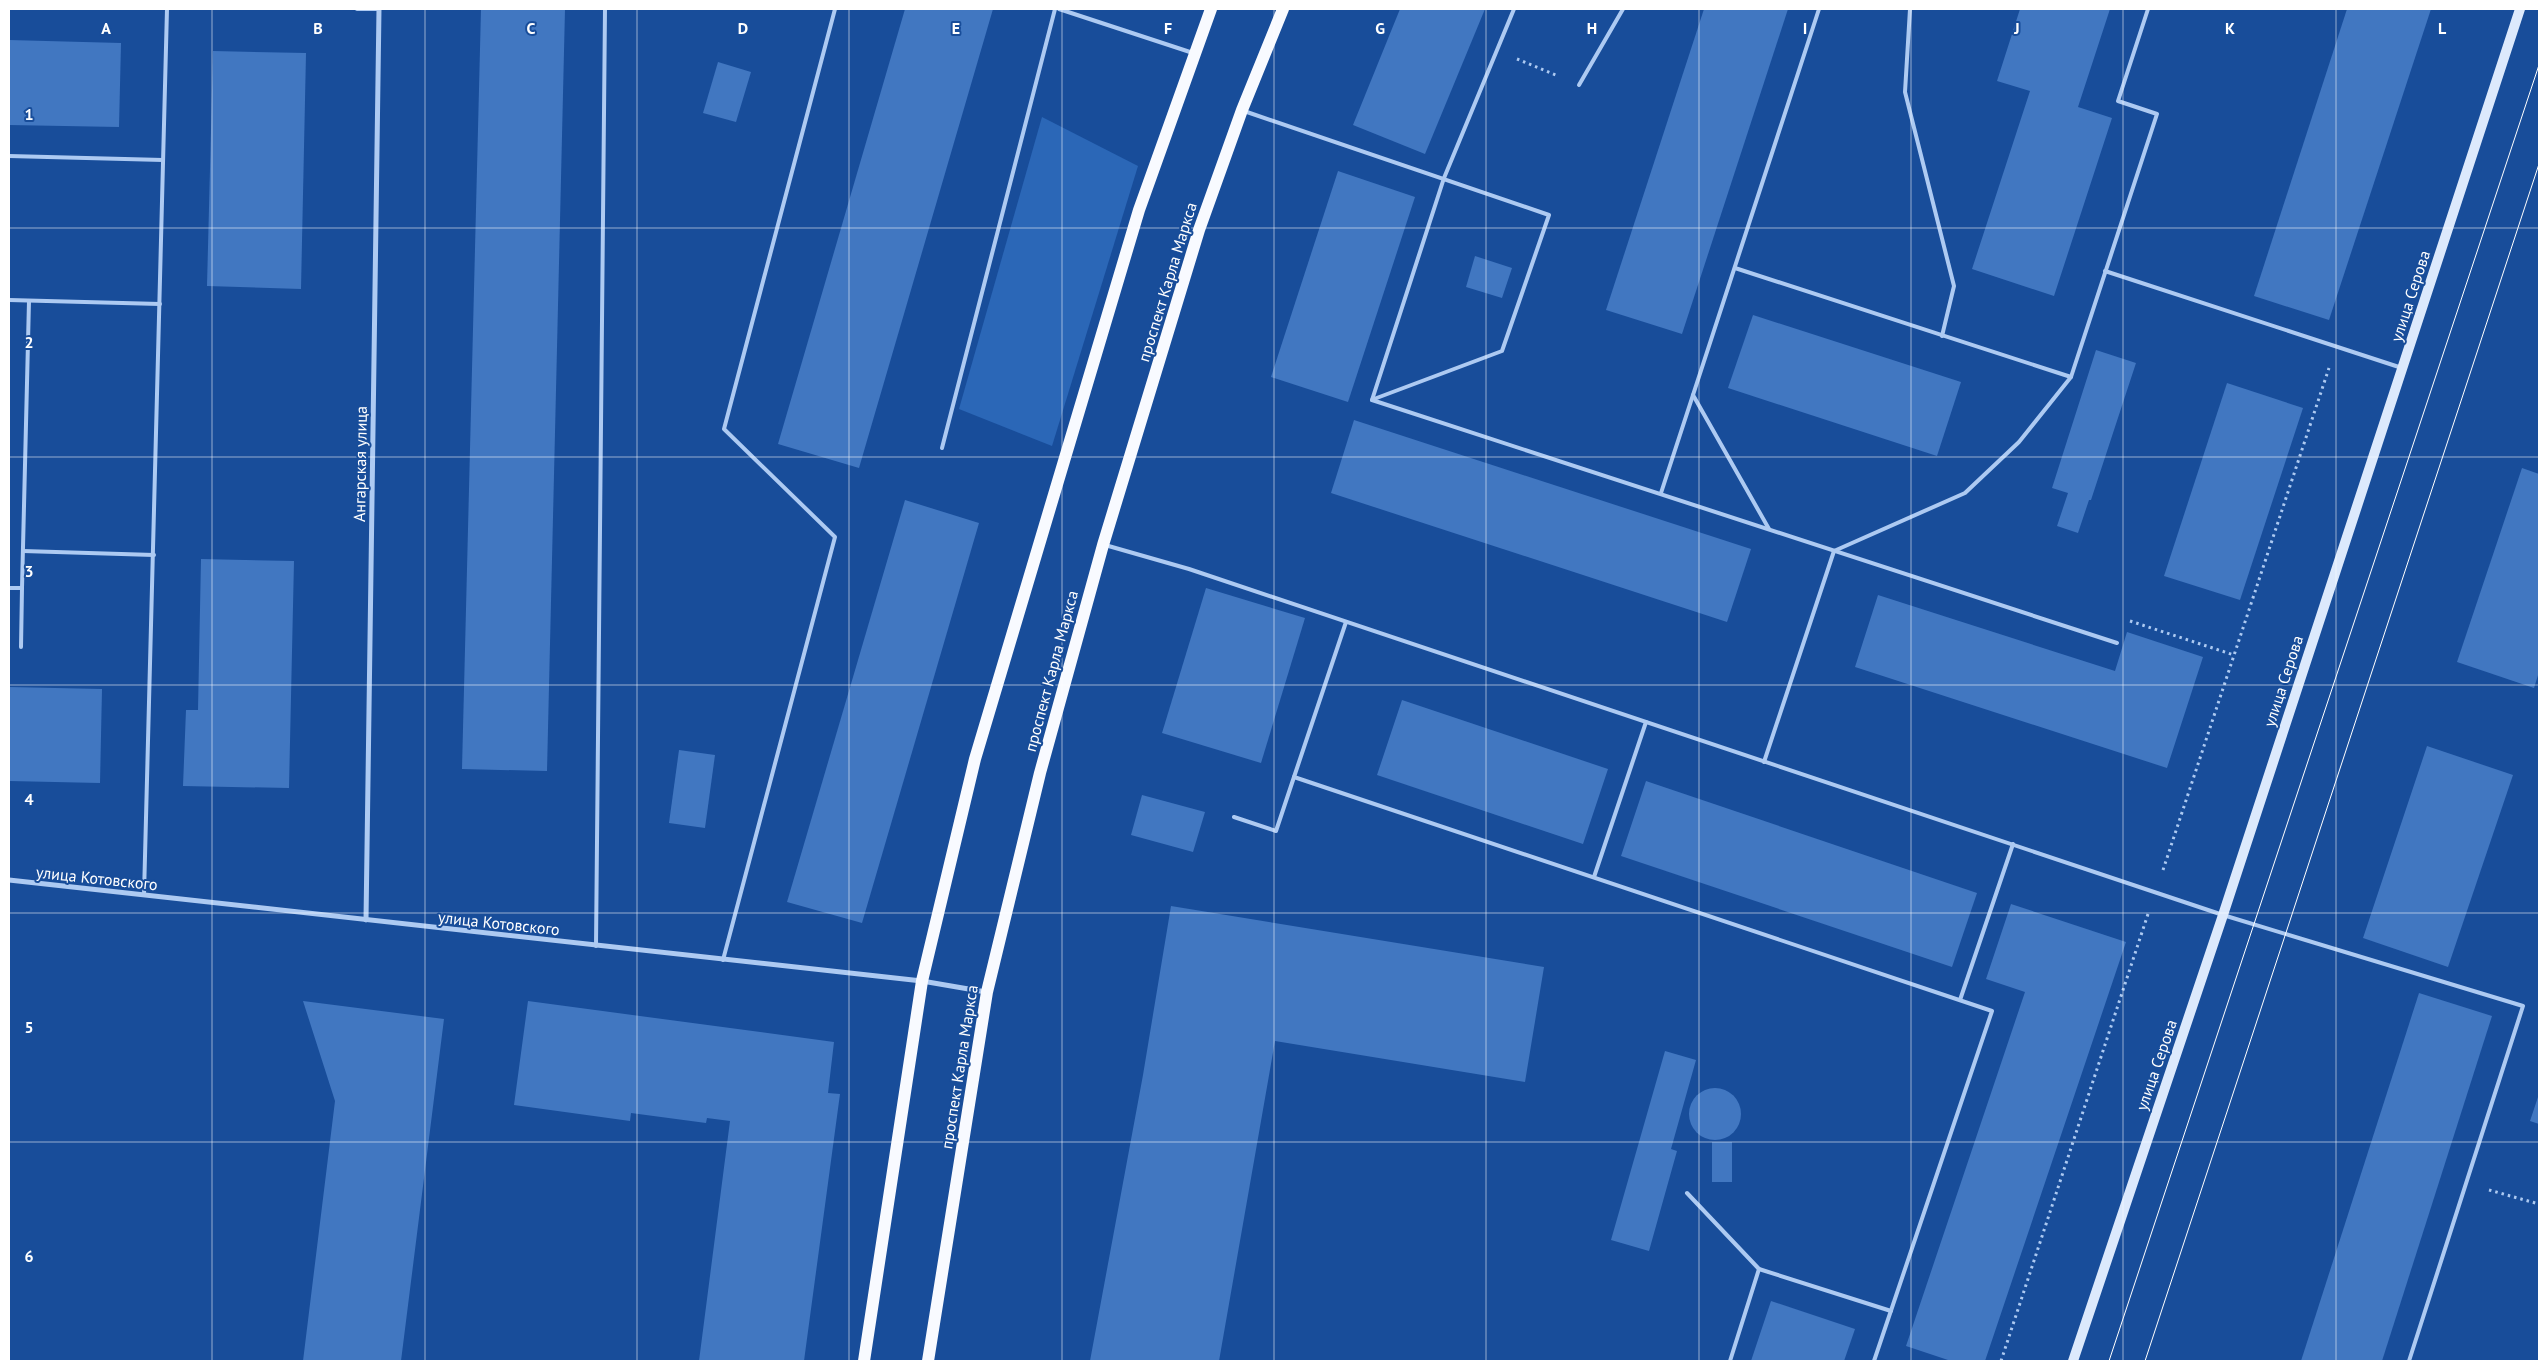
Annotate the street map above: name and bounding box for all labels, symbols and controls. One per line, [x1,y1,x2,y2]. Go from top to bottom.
text: A [101,18,111,38]
text: B [313,18,323,38]
text: C [527,18,536,38]
text: D [738,18,748,38]
text: E [952,18,960,38]
text: F [1164,18,1172,38]
text: G [1375,18,1385,38]
text: H [1587,18,1597,38]
text: I [1803,18,1807,38]
text: J [2013,18,2020,38]
text: K [2225,18,2235,38]
text: L [2438,18,2447,38]
text: 1 [24,104,34,124]
street label: проспект Карла Маркса [1133,200,1201,364]
street label: улица Серова [2386,248,2434,344]
text: 2 [24,332,34,352]
street label: Ангарская улица [349,406,371,522]
text: 3 [24,561,34,581]
street label: проспект Карла Маркса [1020,588,1082,754]
street label: улица Серова [2259,633,2307,729]
text: 4 [24,789,34,809]
street label: улица Котовского [35,862,159,894]
street label: улица Котовского [437,907,561,939]
street label: проспект Карла Маркса [936,984,982,1150]
text: 5 [24,1017,34,1037]
street label: улица Серова [2131,1017,2181,1113]
text: 6 [24,1246,34,1266]

